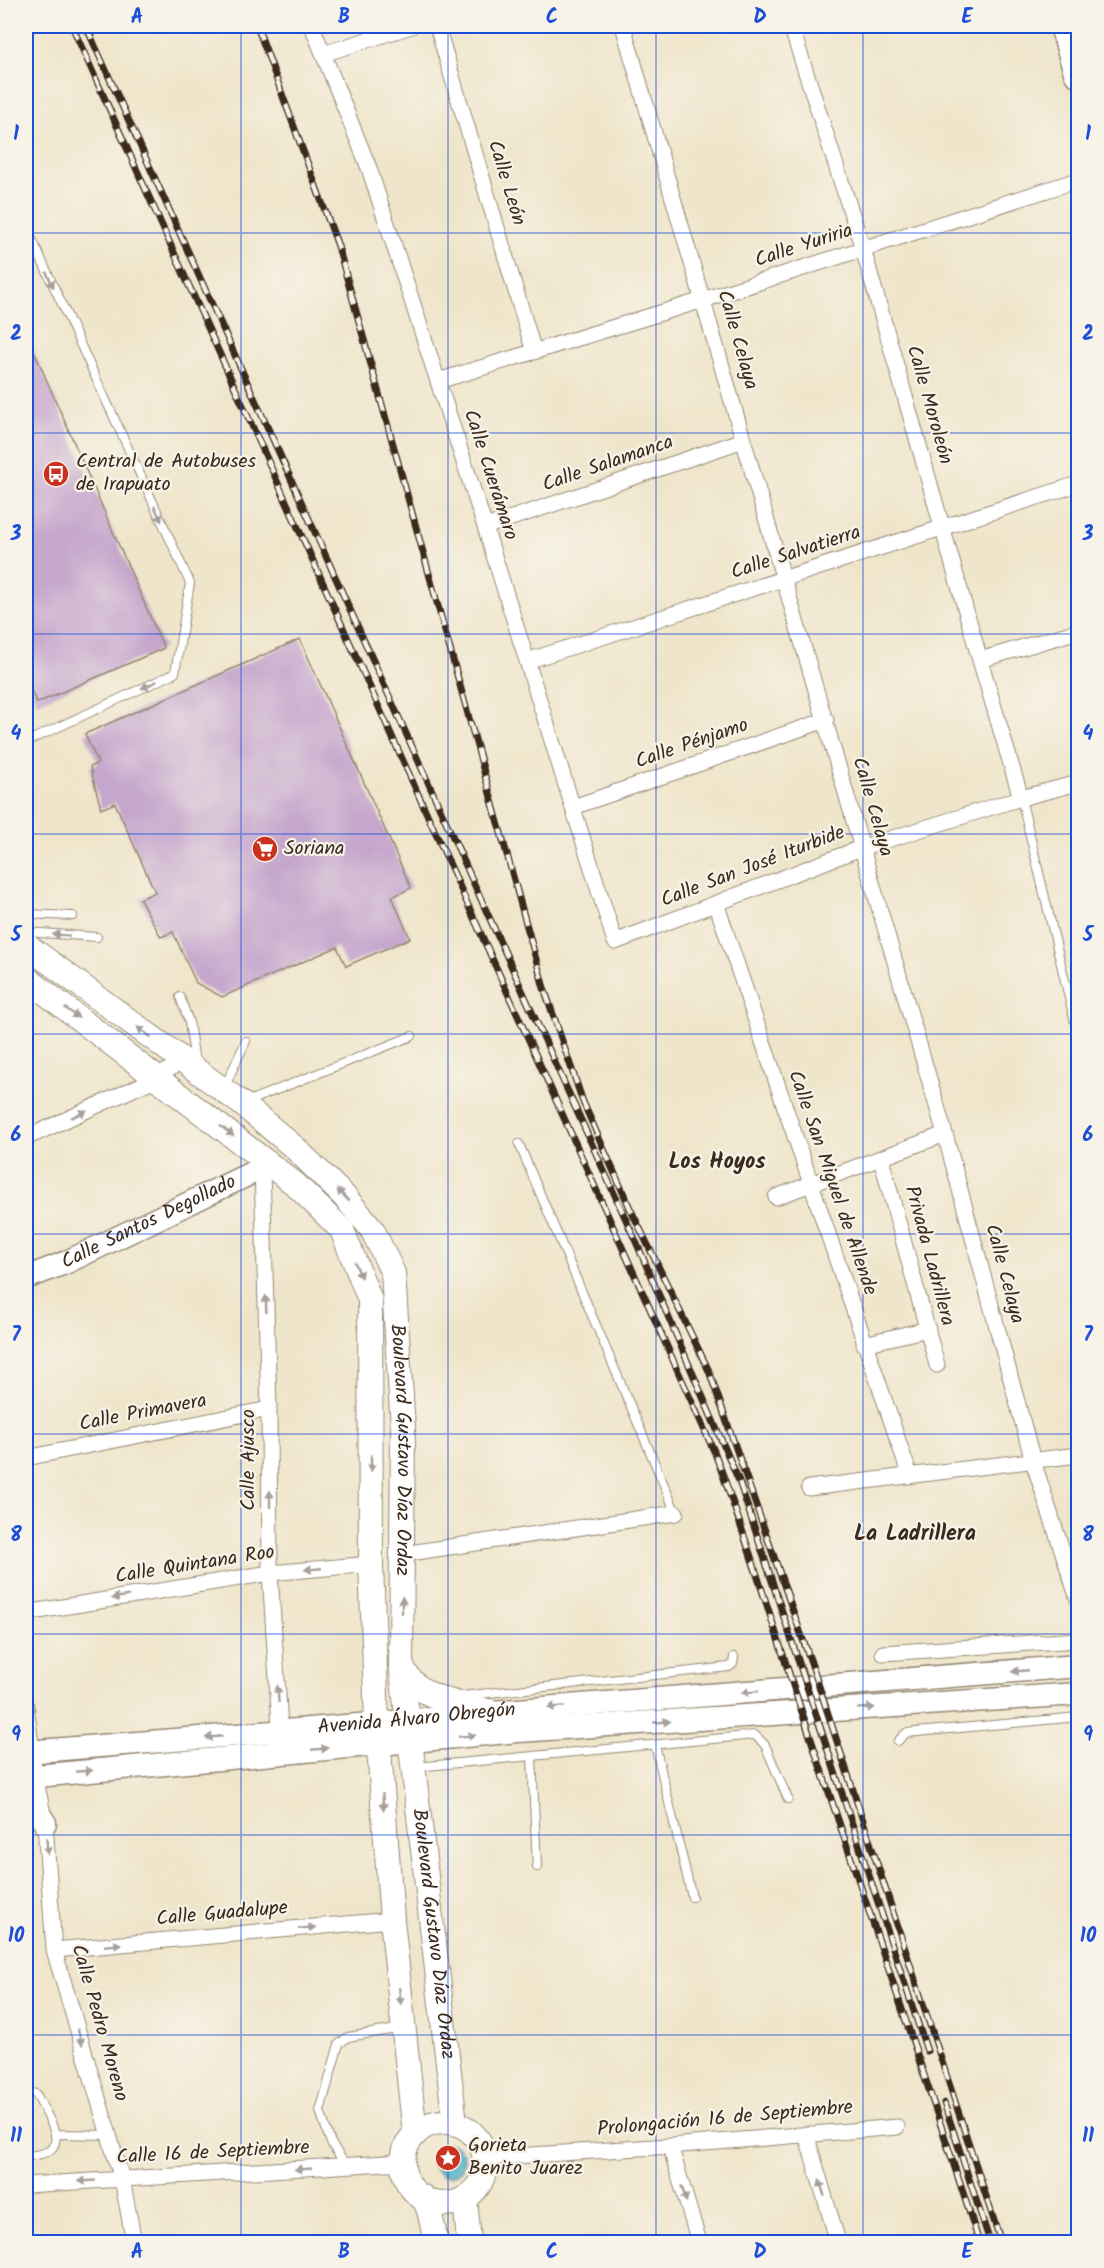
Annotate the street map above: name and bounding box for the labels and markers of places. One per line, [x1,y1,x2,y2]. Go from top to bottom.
place label: Central de Autobuses de Irapuato [76,446,257,501]
bus stop icon: Central de Autobuses de Irapuato [41,459,71,489]
place label: Soriana [284,833,344,865]
supermarket icon: Soriana [250,834,280,864]
place label: Gorieta Benito Juarez [468,2130,583,2185]
place icon: Gorieta Benito Juarez [433,2143,463,2173]

